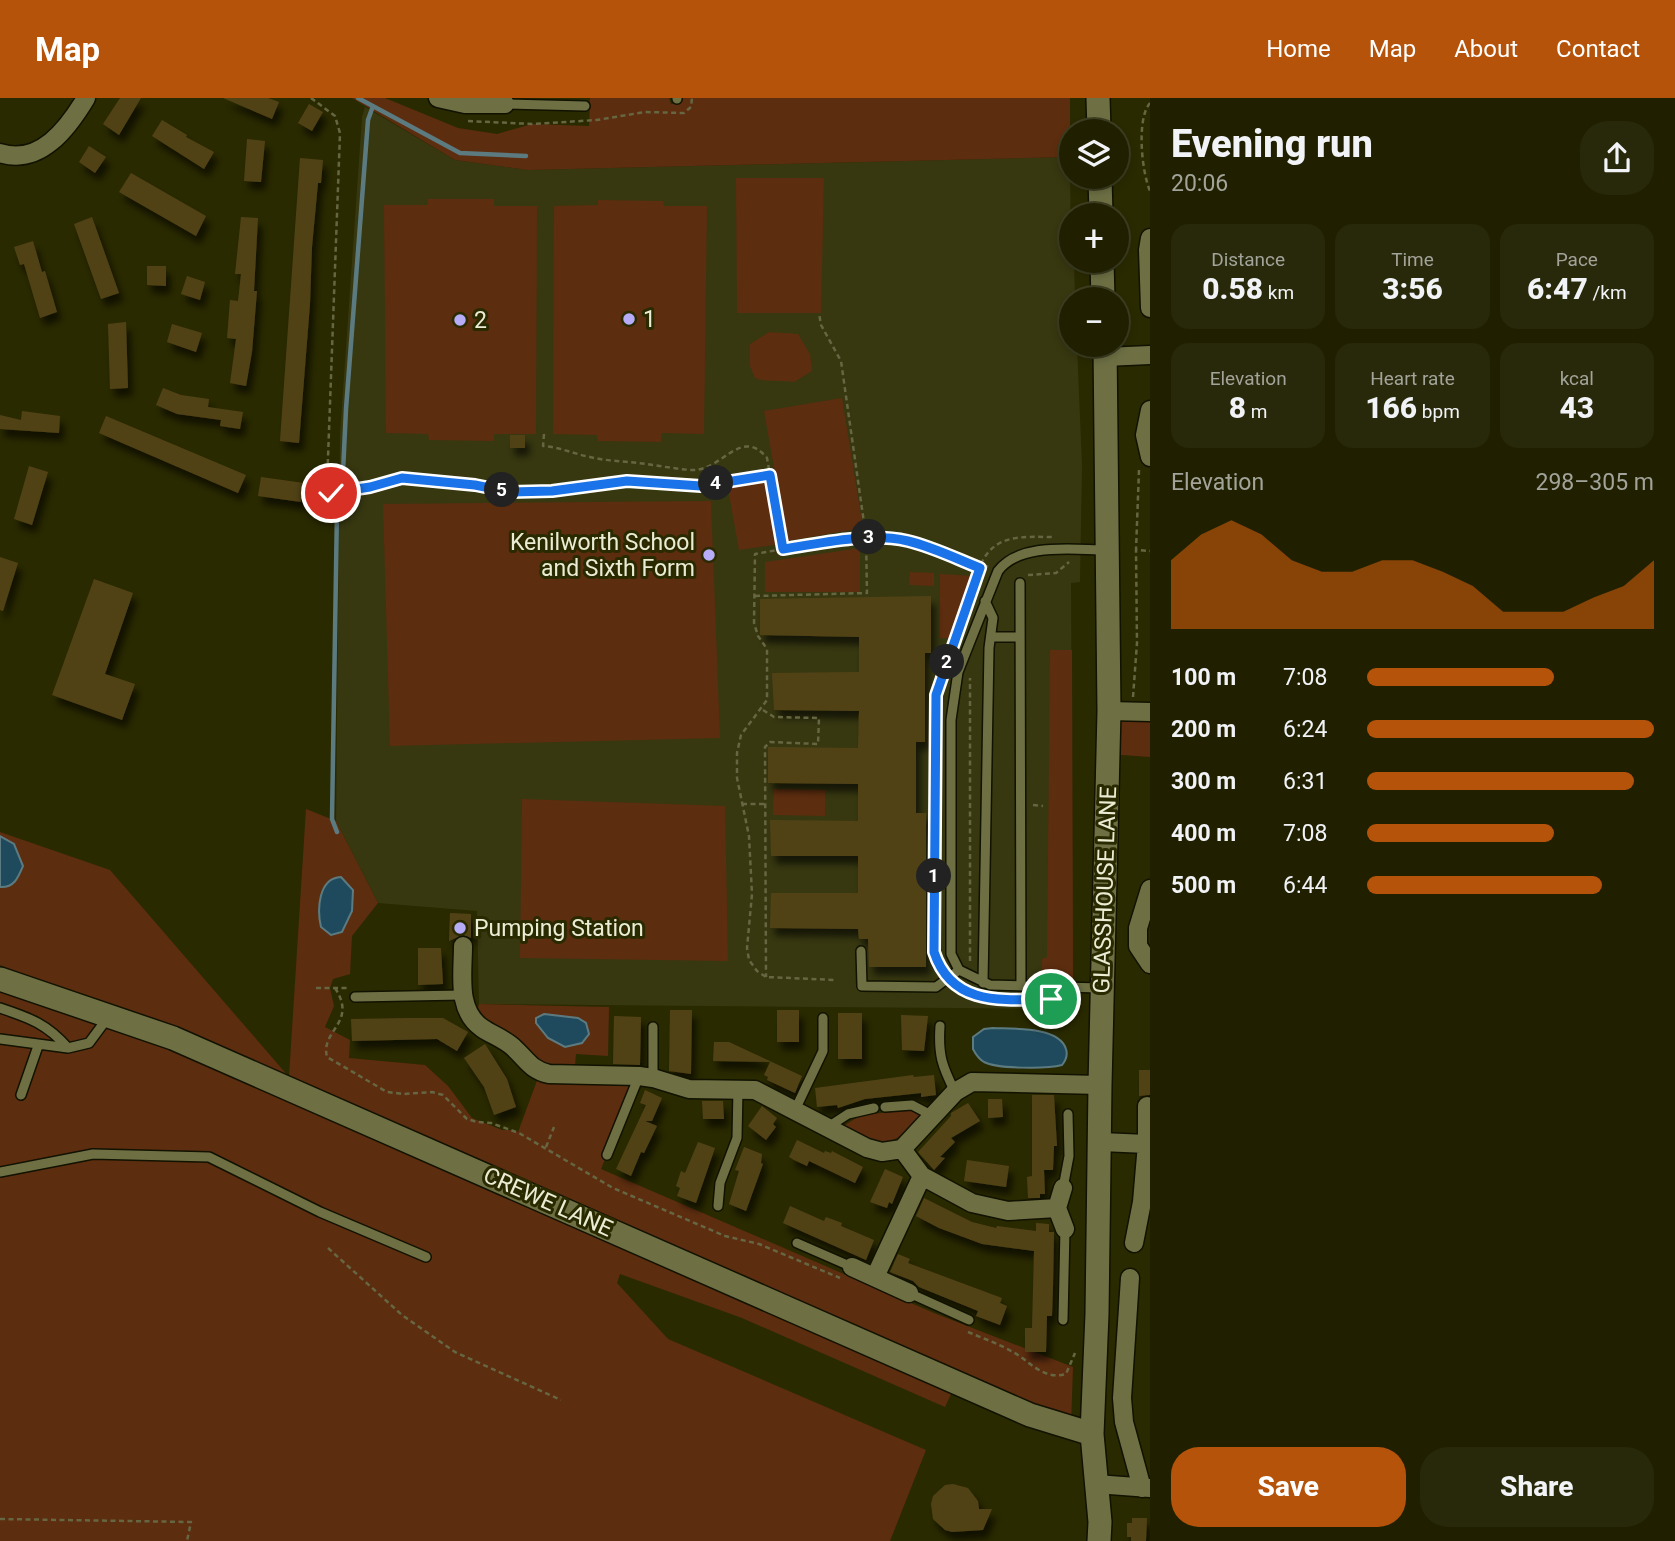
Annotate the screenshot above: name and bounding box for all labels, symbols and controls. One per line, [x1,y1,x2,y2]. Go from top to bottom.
text: Map [35,30,100,69]
text: Home [1266,35,1331,63]
text: Map [1369,35,1416,63]
text: About [1454,35,1518,63]
text: Contact [1556,35,1640,63]
map controls [1059,119,1129,357]
button: layers [1059,119,1129,189]
button: share [1580,121,1654,195]
text: Evening run [1171,122,1373,166]
text: 20:06 [1171,170,1228,197]
button: + [1059,203,1129,273]
text: Distance [1211,248,1285,271]
text: Time [1391,248,1434,271]
text: Pace [1556,248,1598,271]
text: 0.58 [1202,271,1263,306]
text: 3:56 [1382,271,1443,306]
text: 6:47 [1527,271,1588,306]
text: km [1263,281,1294,304]
text: /km [1588,281,1627,304]
button: − [1059,287,1129,357]
place label: 1 [643,306,656,333]
place label: 2 [474,307,487,334]
marker: 1 [621,311,637,327]
marker: 2 [452,312,468,328]
text: Elevation [1210,367,1287,390]
text: Heart rate [1370,367,1455,390]
text: kcal [1560,367,1594,390]
text: 8 [1229,390,1246,425]
text: 166 [1365,390,1417,425]
text: 43 [1560,390,1594,425]
text: m [1246,400,1268,423]
text: bpm [1417,400,1460,423]
pin [301,463,361,523]
pin: 4 [698,466,734,500]
text: Elevation [1171,469,1264,496]
text: 298–305 m [1535,469,1654,496]
text: 4 [710,471,721,494]
pin: 5 [484,472,520,508]
icon: check [312,474,350,512]
text: 5 [496,478,507,501]
pin: 3 [852,520,886,555]
text: 3 [863,525,874,548]
place label: Kenilworth School and Sixth Form [510,529,695,582]
marker: Kenilworth School and Sixth Form [701,547,717,563]
pin: 2 [930,644,964,680]
text: 2 [941,650,952,673]
text: 100 m [1171,664,1236,691]
text: 7:08 [1283,664,1327,691]
text: 200 m [1171,716,1236,743]
text: 6:24 [1283,716,1327,743]
text: 300 m [1171,768,1236,795]
text: 6:31 [1283,768,1327,795]
street label: GLASSHOUSE LANE [1088,786,1122,994]
text: 400 m [1171,820,1236,847]
text: 7:08 [1283,820,1327,847]
pin: 1 [916,858,951,894]
text: 1 [928,864,939,887]
text: 500 m [1171,872,1236,899]
text: 6:44 [1283,872,1327,899]
place label: Pumping Station [474,915,644,942]
marker: Pumping Station [452,920,468,936]
pin [1021,969,1081,1029]
icon: arrive [1032,980,1070,1018]
street label: CREWE LANE [479,1162,617,1242]
button: Save [1171,1447,1406,1527]
button: Share [1420,1447,1654,1527]

